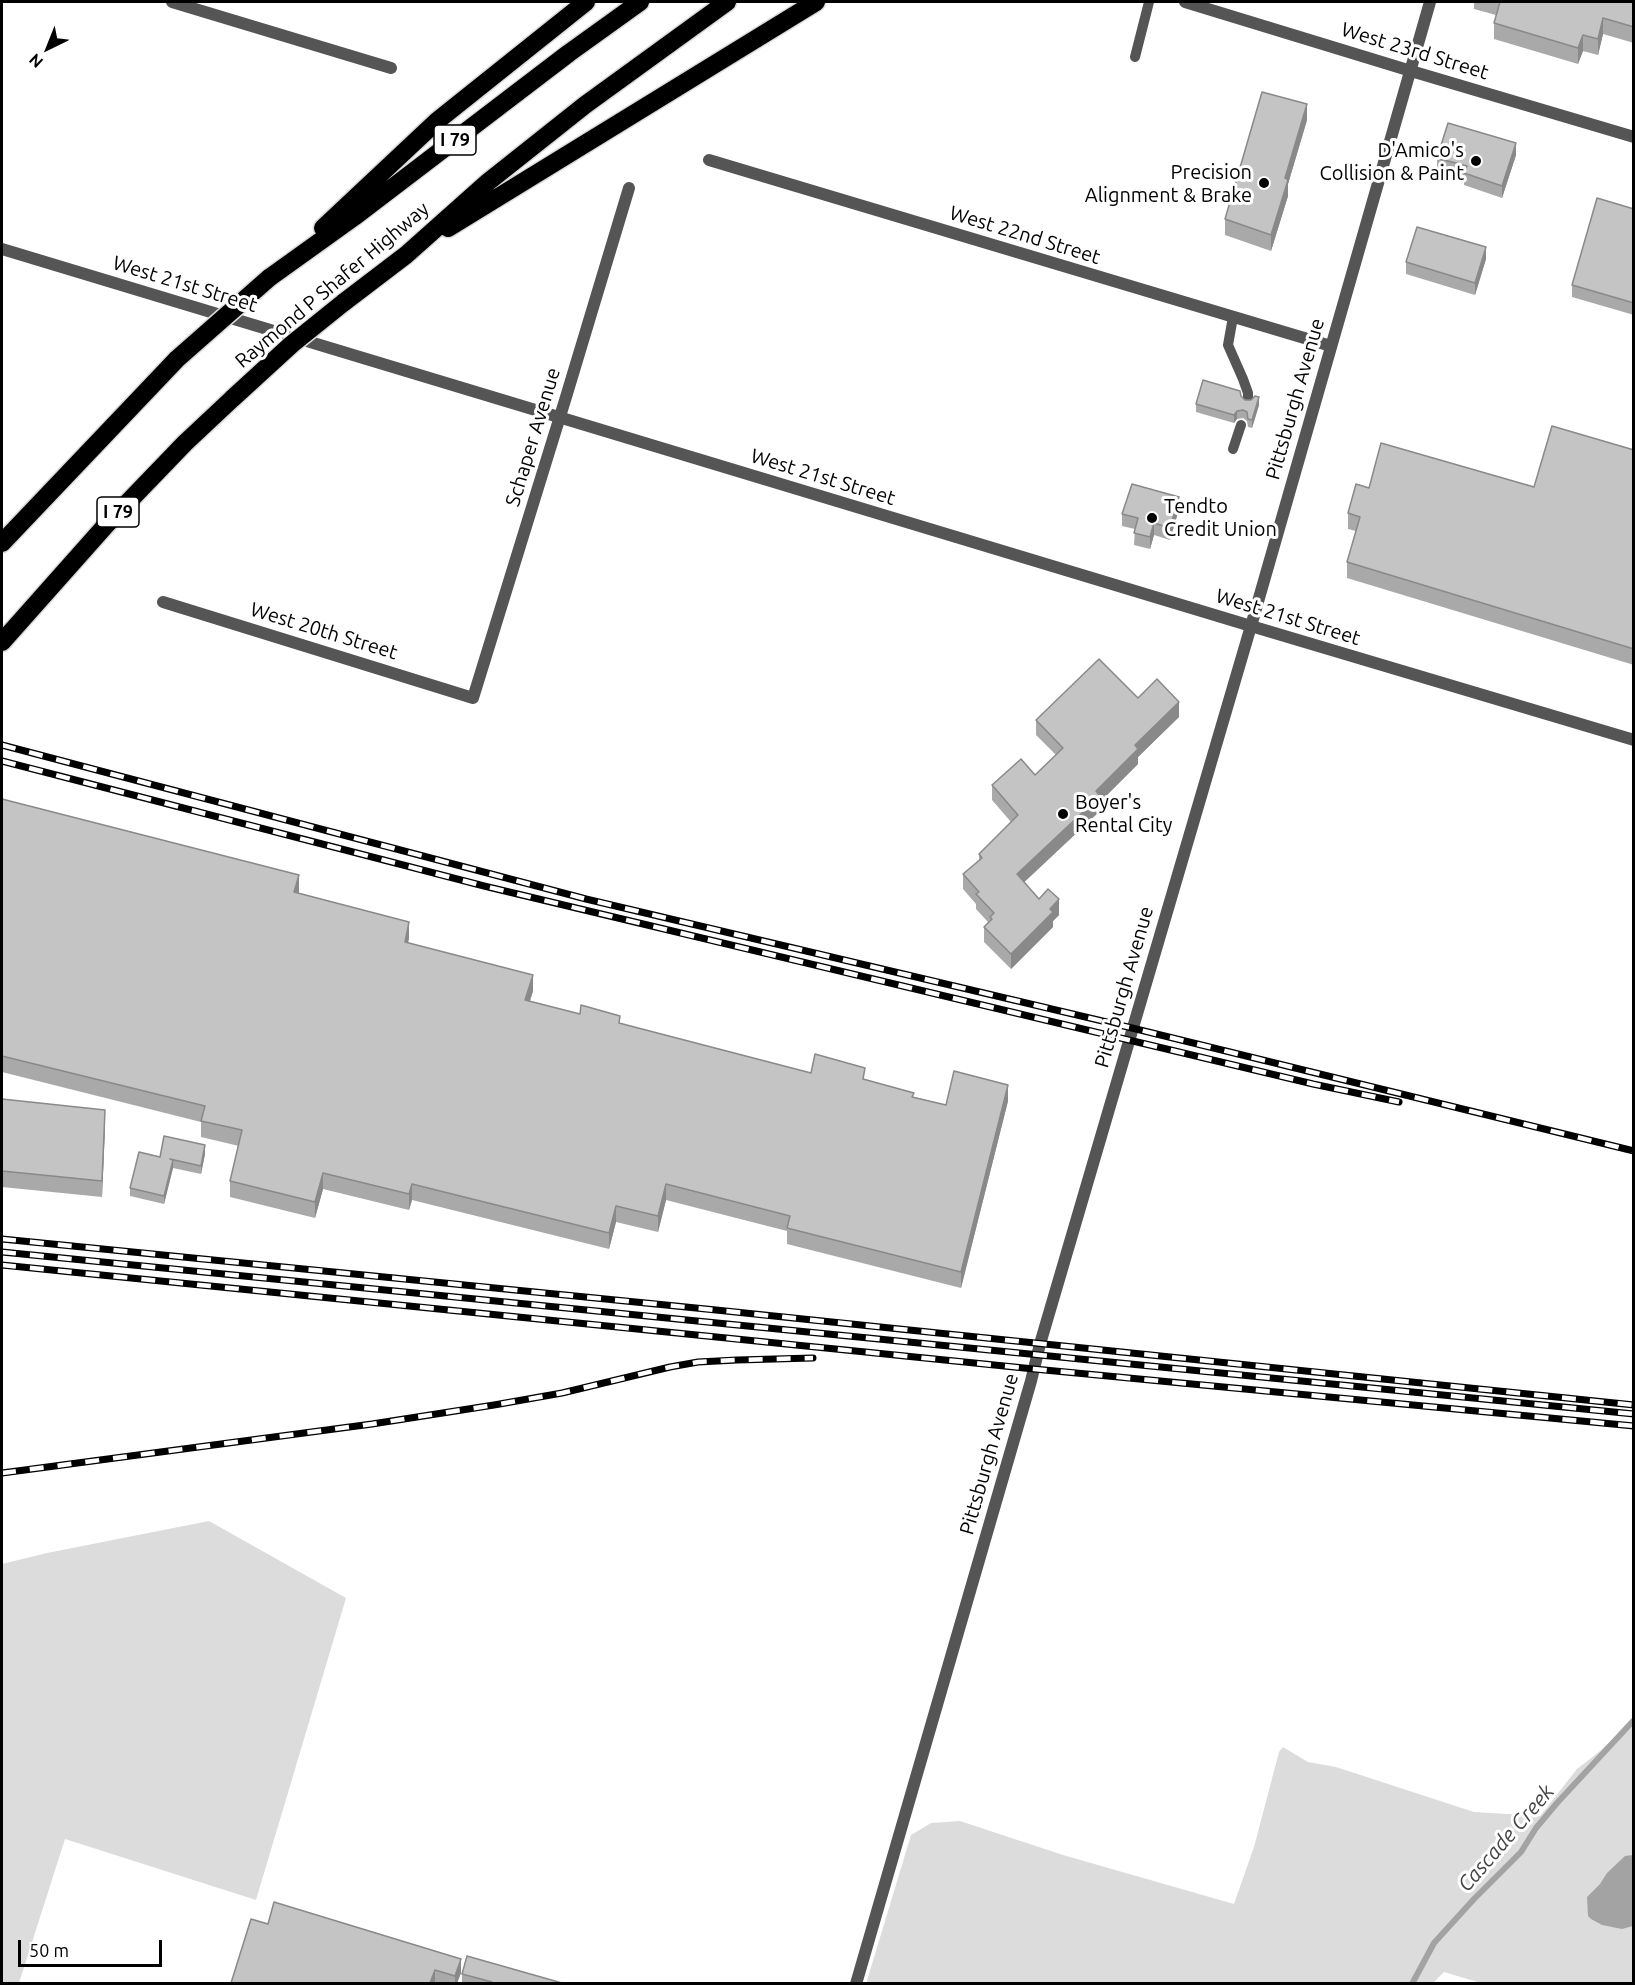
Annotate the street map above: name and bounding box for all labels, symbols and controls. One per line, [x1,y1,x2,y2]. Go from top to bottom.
street label: West 23rd Street [1339,17,1491,85]
north arrow [18,18,78,78]
text: N [25,51,46,72]
road number: I 79 [434,125,476,155]
place label: D'Amico's Collision & Paint [1320,138,1464,185]
marker: D'Amico's Collision & Paint [1469,154,1483,168]
place label: Precision Alignment & Brake [1085,160,1252,207]
marker: Precision Alignment & Brake [1257,176,1271,190]
street label: Raymond P Shafer Highway [230,197,434,373]
street label: West 22nd Street [947,201,1103,269]
street label: West 21st Street [110,251,260,317]
street label: Pittsburgh Avenue [1260,316,1330,482]
street label: Schaper Avenue [501,365,565,509]
street label: West 21st Street [748,444,898,510]
place label: Tendto Credit Union [1164,494,1277,541]
road number: I 79 [97,497,139,527]
marker: Tendto Credit Union [1145,511,1159,525]
street label: West 21st Street [1213,584,1363,650]
street label: West 20th Street [248,597,400,665]
place label: Boyer's Rental City [1075,790,1172,837]
marker: Boyer's Rental City [1056,807,1070,821]
street label: Pittsburgh Avenue [1089,904,1159,1070]
street label: Pittsburgh Avenue [954,1371,1024,1537]
water label: Cascade Creek [1453,1779,1559,1897]
scale bar [21,1928,165,1966]
text: 50 m [29,1940,69,1960]

